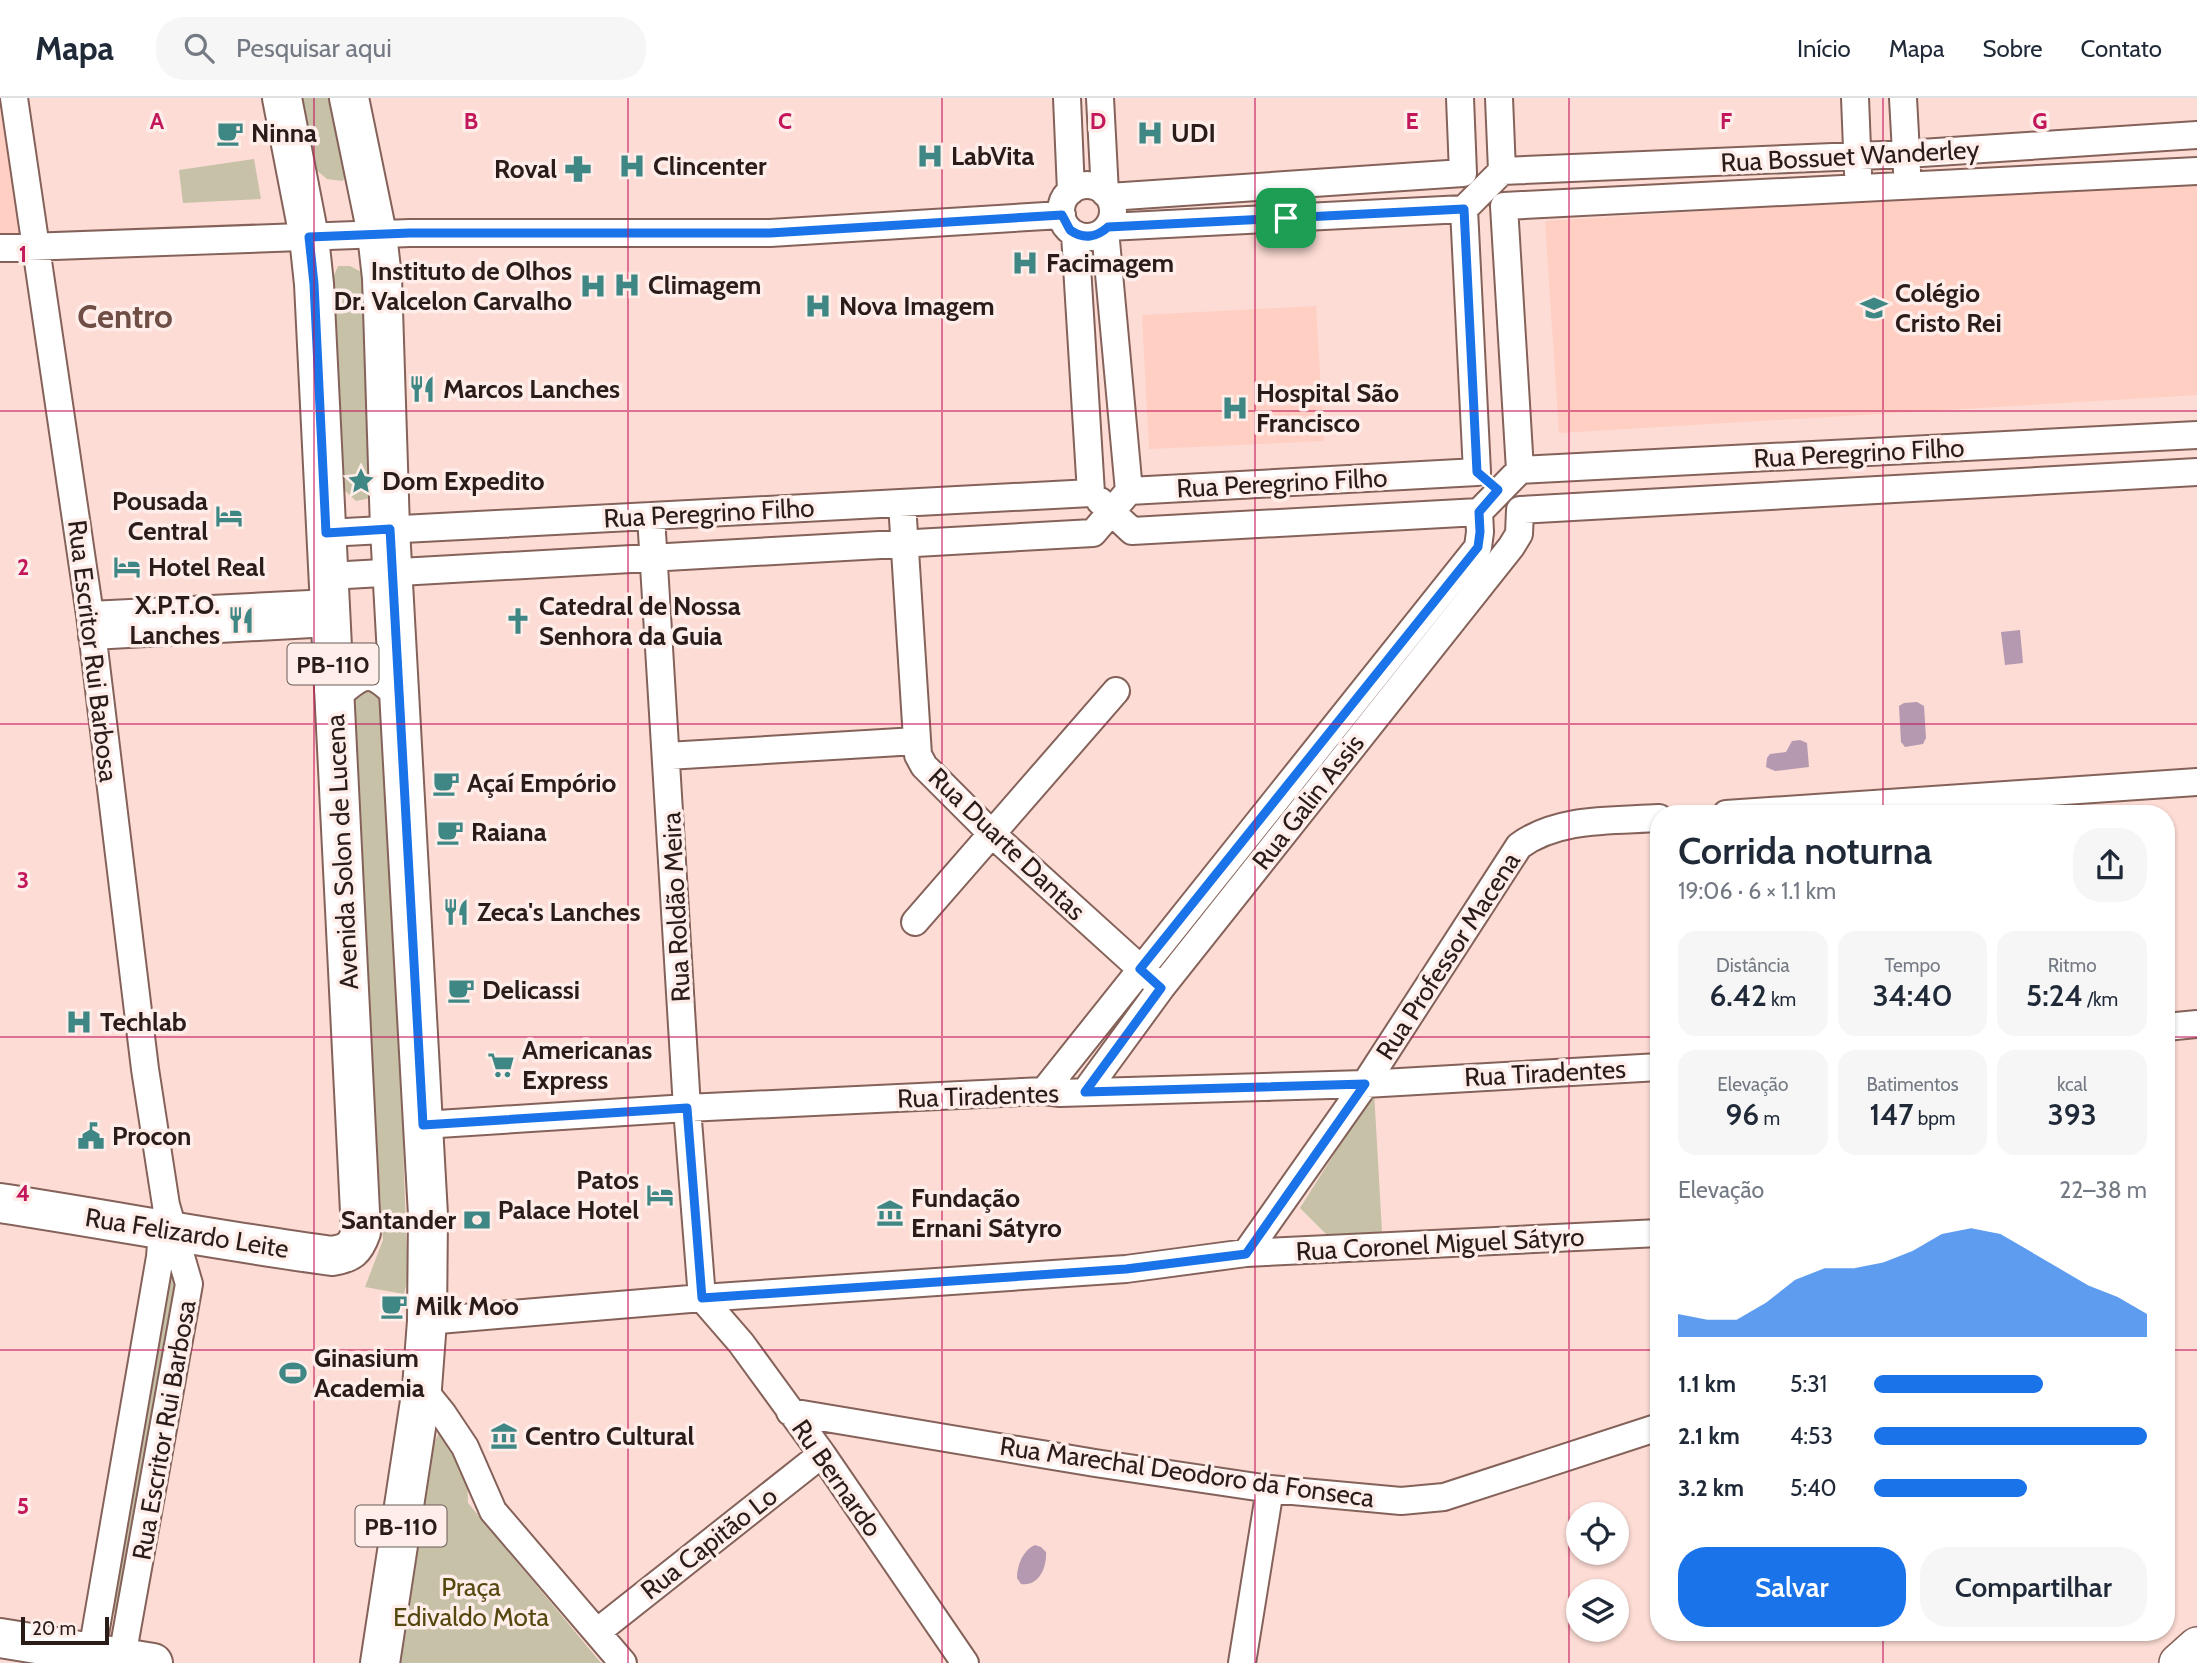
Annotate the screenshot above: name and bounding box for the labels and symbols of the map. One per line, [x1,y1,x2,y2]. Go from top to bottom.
text: A [150,107,165,135]
text: B [464,107,478,135]
text: C [778,107,792,135]
text: D [1090,107,1106,135]
text: E [1405,107,1419,135]
text: F [1720,107,1732,135]
text: G [2032,107,2048,135]
place label: Ninna [251,117,317,149]
place label: UDI [1171,117,1216,149]
cafe icon: Ninna [215,118,245,148]
hospital icon: UDI [1135,118,1165,148]
street label: Rua Bossuet Wanderley [1720,133,1980,179]
place label: LabVita [951,140,1035,172]
hospital icon: LabVita [915,141,945,171]
place label: Clincenter [653,150,767,182]
hospital icon: Clincenter [617,151,647,181]
place label: Roval [494,153,557,185]
pharmacy icon: Roval [563,154,593,184]
pin [1256,188,1316,248]
text: 1 [19,240,27,268]
place label: Facimagem [1046,247,1174,279]
hospital icon: Facimagem [1010,248,1040,278]
place label: Instituto de Olhos Dr. Valcelon Carvalho [333,255,572,317]
place label: Climagem [648,269,761,301]
hospital icon: Climagem [612,270,642,300]
hospital icon: Instituto de Olhos Dr. Valcelon Carvalho [578,271,608,301]
place label: Colégio Cristo Rei [1895,277,2002,339]
place label: Nova Imagem [839,290,995,322]
hospital icon: Nova Imagem [803,291,833,321]
school or university icon: Colégio Cristo Rei [1859,293,1889,323]
district label: Centro [77,296,173,336]
place label: Marcos Lanches [443,373,620,405]
restaurant icon: Marcos Lanches [407,374,437,404]
place label: Hospital São Francisco [1256,377,1399,439]
hospital icon: Hospital São Francisco [1220,393,1250,423]
street label: Rua Peregrino Filho [1753,431,1965,475]
street label: Rua Peregrino Filho [1176,461,1388,505]
place label: Dom Expedito [382,465,545,497]
place icon: Dom Expedito [346,466,376,496]
place label: Pousada Central [112,485,208,547]
street label: Rua Peregrino Filho [603,491,815,535]
hotel icon: Pousada Central [214,501,244,531]
street label: Rua Escritor Rui Barbosa [61,518,125,784]
place label: Hotel Real [148,551,265,583]
hotel icon: Hotel Real [112,552,142,582]
text: 2 [17,553,29,581]
place label: X.P.T.O. Lanches [129,589,220,651]
place label: Catedral de Nossa Senhora da Guia [539,590,741,652]
restaurant icon: X.P.T.O. Lanches [226,605,256,635]
church icon: Catedral de Nossa Senhora da Guia [503,606,533,636]
road number: PB-110 [288,644,378,684]
street label: Avenida Solon de Lucena [319,713,365,991]
street label: Rua Galin Assis [1245,728,1371,876]
street label: Rua Duarte Dantas [922,761,1092,927]
place label: Açaí Empório [467,767,617,799]
cafe icon: Açaí Empório [431,768,461,798]
street label: Rua Roldão Meira [655,811,697,1003]
place label: Raiana [471,816,547,848]
cafe icon: Raiana [435,817,465,847]
street label: Rua Professor Macena [1369,846,1527,1066]
text: 3 [17,866,29,894]
place label: Zeca's Lanches [477,896,640,928]
restaurant icon: Zeca's Lanches [441,897,471,927]
place label: Delicassi [482,974,580,1006]
cafe icon: Delicassi [446,975,476,1005]
place label: Techlab [100,1006,187,1038]
hospital icon: Techlab [64,1007,94,1037]
place label: Americanas Express [522,1034,652,1096]
supermarket icon: Americanas Express [486,1050,516,1080]
street label: Rua Tiradentes [1463,1053,1627,1093]
street label: Rua Tiradentes [897,1077,1060,1115]
place label: Procon [112,1120,191,1152]
public building icon: Procon [76,1121,106,1151]
place label: Patos Palace Hotel [498,1164,639,1226]
text: 4 [16,1179,30,1207]
hotel icon: Patos Palace Hotel [645,1180,675,1210]
place label: Fundação Ernani Sátyro [911,1182,1062,1244]
museum icon: Fundação Ernani Sátyro [875,1198,905,1228]
street label: Rua Felizardo Leite [83,1201,291,1265]
place label: Santander [341,1204,456,1236]
bank icon: Santander [462,1205,492,1235]
street label: Rua Coronel Miguel Sátyro [1295,1220,1585,1268]
place label: Milk Moo [415,1290,519,1322]
cafe icon: Milk Moo [379,1291,409,1321]
street label: Rua Escritor Rui Barbosa [125,1297,203,1563]
place label: Ginasium Academia [314,1342,425,1404]
sports icon: Ginasium Academia [278,1358,308,1388]
street label: Ru Bernardo [785,1413,889,1543]
place label: Centro Cultural [525,1420,694,1452]
museum icon: Centro Cultural [489,1421,519,1451]
street label: Rua Marechal Deodoro da Fonseca [998,1430,1377,1514]
street label: Rua Capitão Lo [634,1480,784,1606]
text: 5 [17,1492,29,1520]
road number: PB-110 [356,1506,446,1546]
park label: Praça Edivaldo Mota [393,1571,549,1633]
scale bar [21,1614,108,1646]

